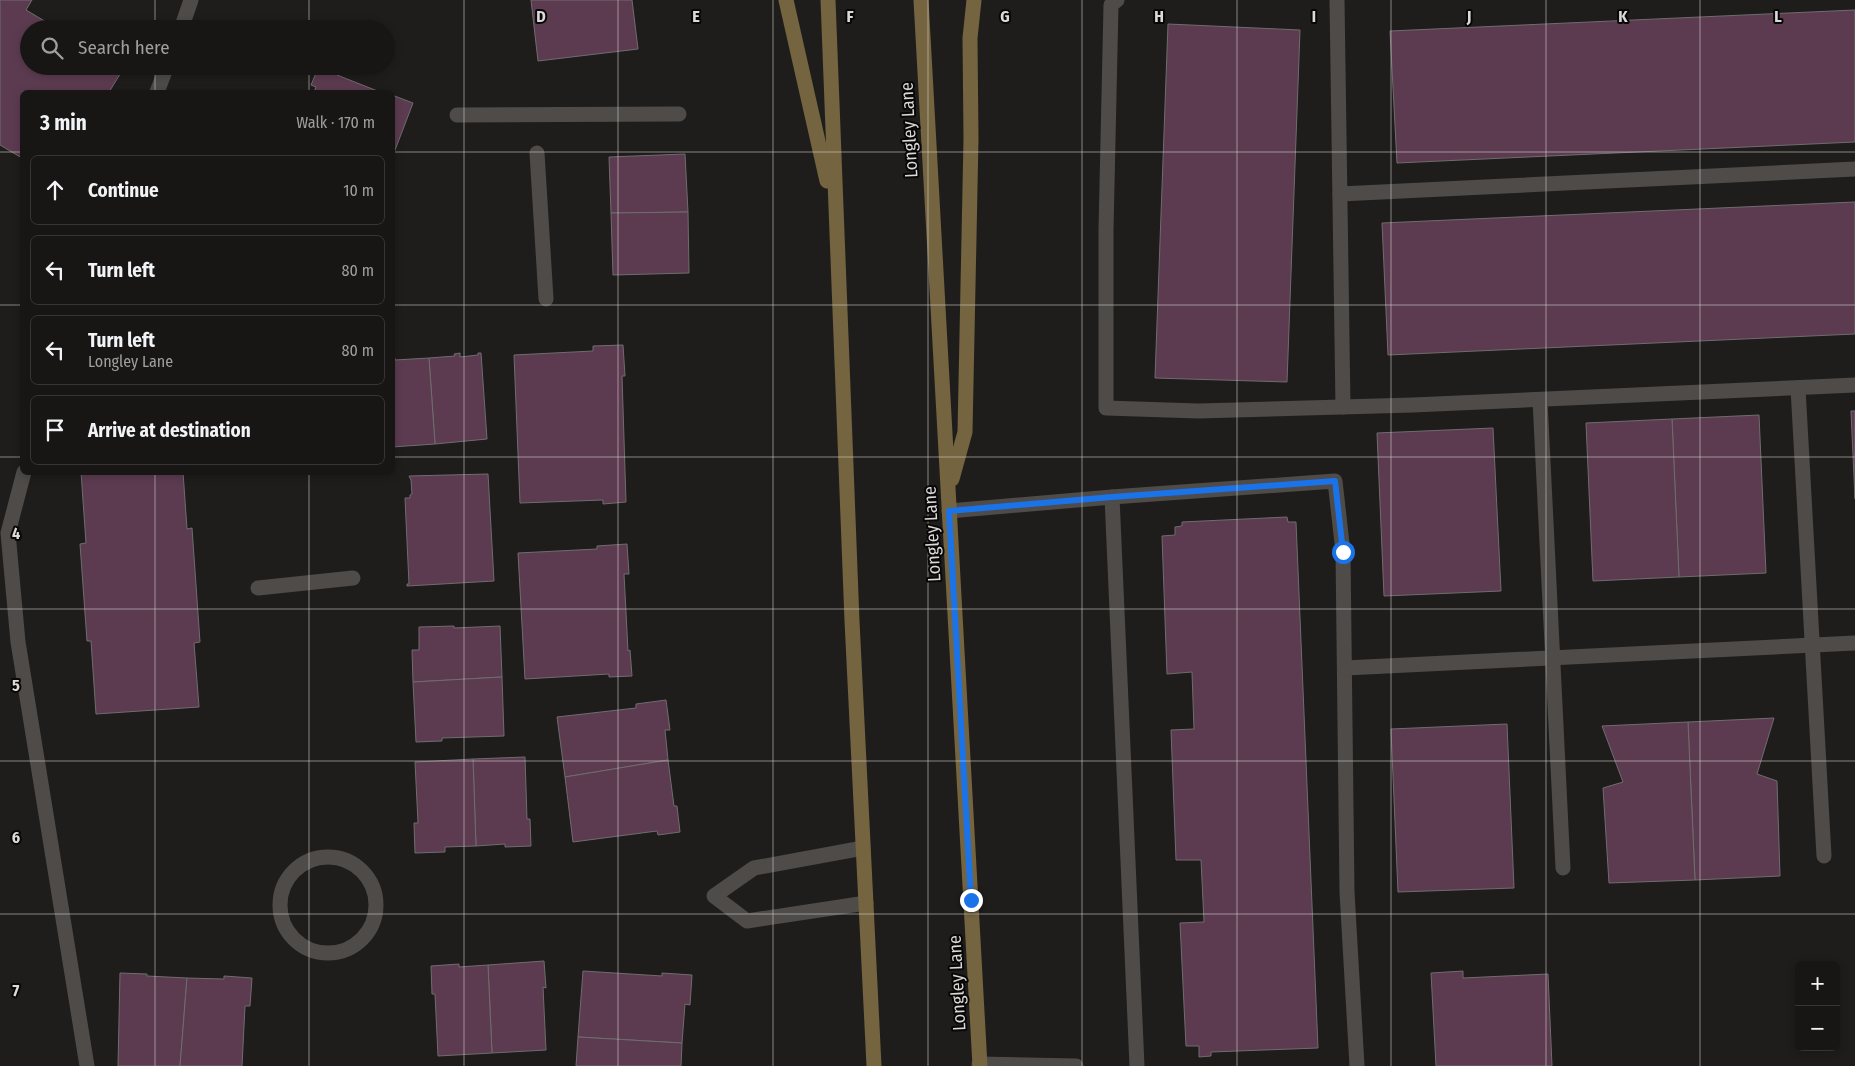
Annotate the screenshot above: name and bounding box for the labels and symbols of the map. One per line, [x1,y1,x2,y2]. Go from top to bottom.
text: D [536,7,546,26]
text: E [692,7,700,26]
text: F [846,7,854,26]
text: G [1000,7,1010,26]
text: H [1154,7,1164,26]
text: I [1312,7,1316,26]
text: J [1466,7,1471,26]
text: K [1618,7,1628,26]
text: L [1774,7,1782,26]
street label: Longley Lane [896,81,922,178]
street label: Longley Lane [919,485,945,582]
text: 4 [12,524,20,543]
route start [1332,541,1355,564]
text: 5 [12,676,20,695]
text: 6 [12,828,20,847]
route end [960,889,983,912]
street label: Longley Lane [944,934,970,1031]
text: 7 [13,981,20,1000]

